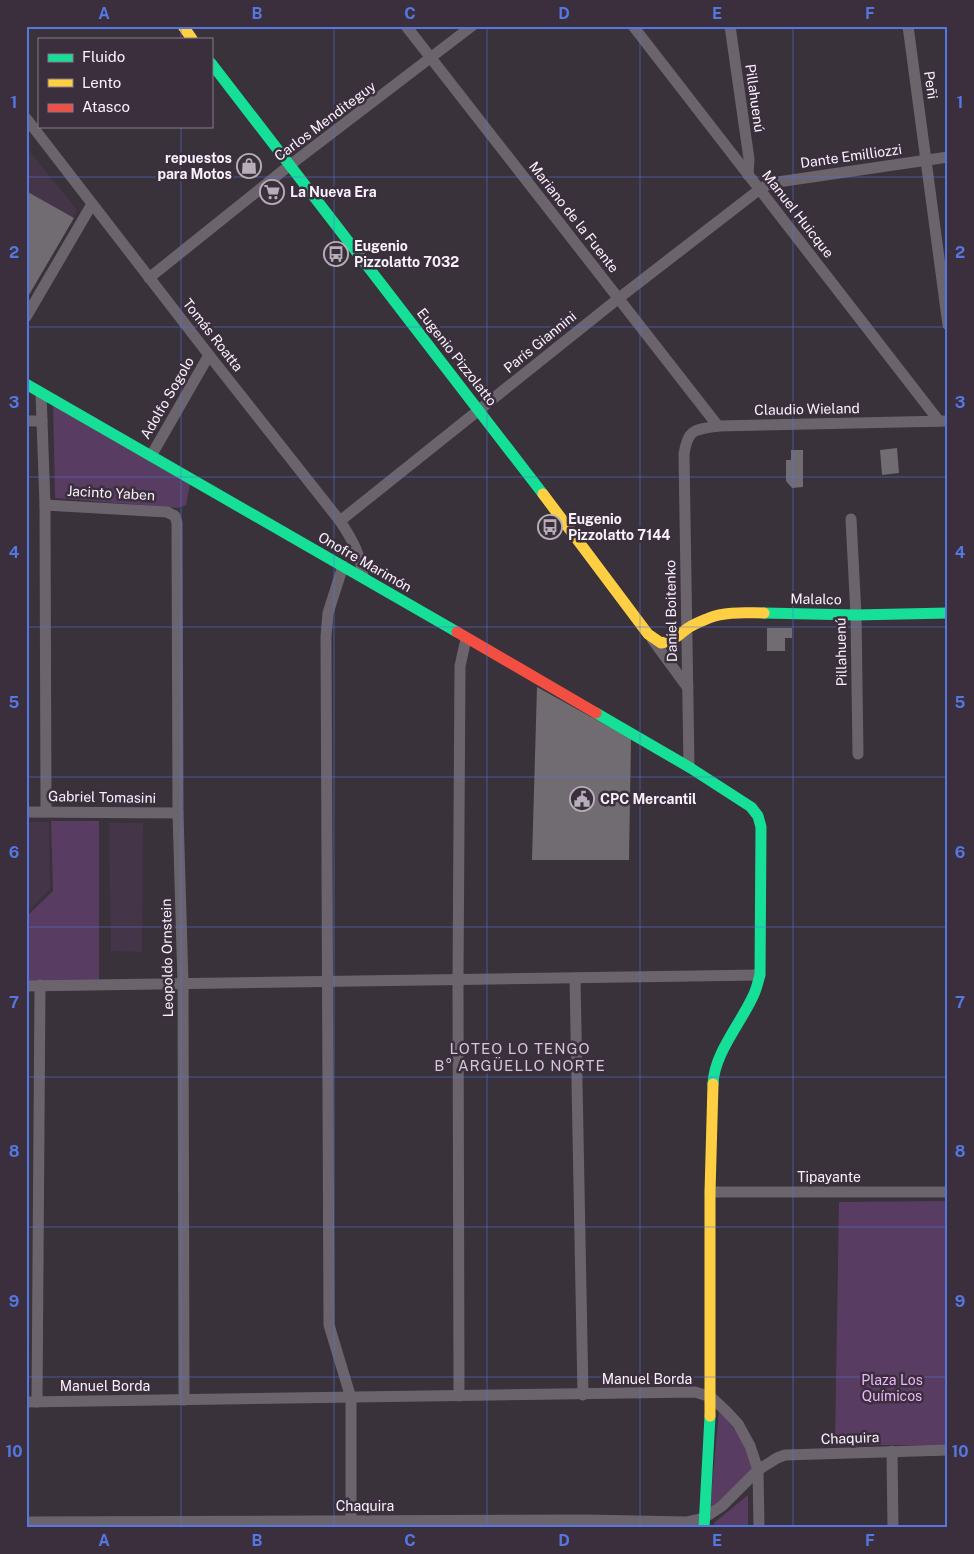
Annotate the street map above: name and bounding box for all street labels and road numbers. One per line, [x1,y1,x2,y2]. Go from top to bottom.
street label: Pillahuenú [742,63,768,133]
street label: Peñi [921,70,941,100]
street label: Carlos Menditeguy [271,77,379,164]
street label: Dante Emilliozzi [799,141,903,171]
street label: Mariano de la Fuente [526,158,622,276]
street label: Manuel Huicque [759,167,837,261]
street label: Tomás Roatta [180,295,246,375]
street label: Eugenio Pizzolatto [414,305,500,409]
street label: París Giannini [501,308,579,376]
street label: Adolfo Sogolo [137,354,197,442]
street label: Claudio Wieland [754,400,860,418]
street label: Jacinto Yaben [67,483,155,503]
street label: Onofre Marimón [315,529,415,595]
street label: Daniel Boitenko [662,560,680,662]
street label: Malalco [790,591,842,607]
street label: Pillahuenú [832,617,850,687]
street label: Gabriel Tomasini [48,788,156,806]
street label: Leopoldo Ornstein [158,898,176,1018]
street label: Tipayante [797,1169,861,1185]
street label: Manuel Borda [602,1371,692,1387]
street label: Manuel Borda [60,1378,150,1394]
street label: Chaquira [820,1429,880,1447]
street label: Chaquira [336,1498,394,1514]

